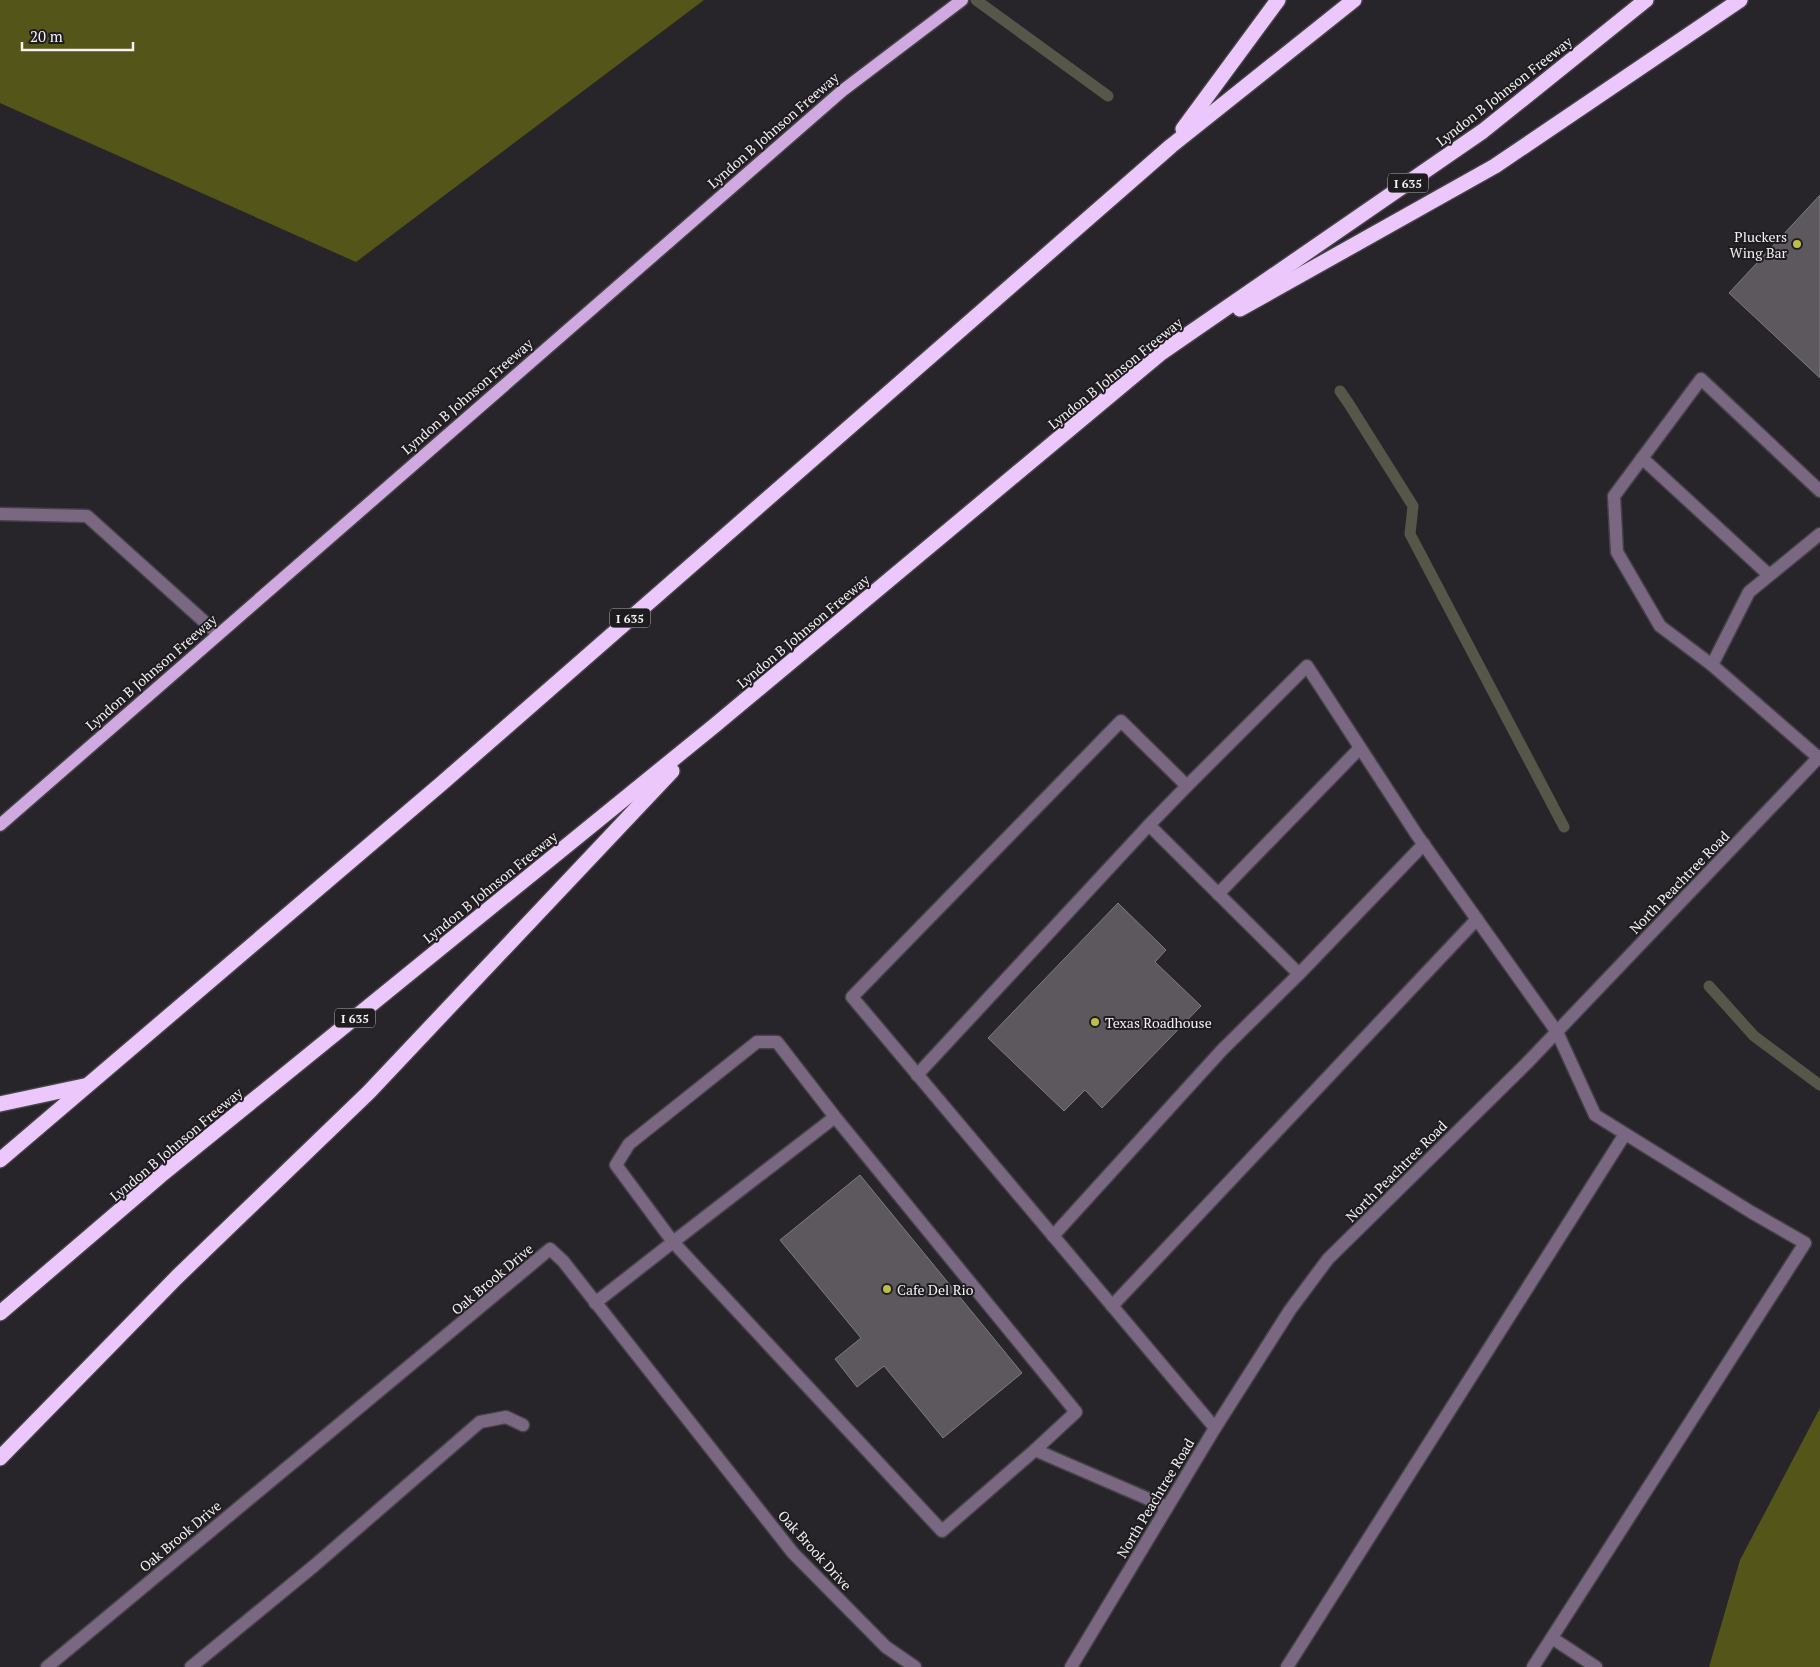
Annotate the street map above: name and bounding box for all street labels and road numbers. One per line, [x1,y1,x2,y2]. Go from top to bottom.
street label: Lyndon B Johnson Freeway [1432,31,1577,150]
street label: Lyndon B Johnson Freeway [704,67,843,192]
road number: I 635 [1388,174,1428,192]
street label: Lyndon B Johnson Freeway [1044,312,1187,433]
street label: Lyndon B Johnson Freeway [398,333,537,458]
street label: Lyndon B Johnson Freeway [733,569,874,692]
road number: I 635 [610,608,650,628]
street label: Lyndon B Johnson Freeway [82,609,221,734]
street label: Lyndon B Johnson Freeway [419,826,562,947]
street label: North Peachtree Road [1625,826,1733,938]
road number: I 635 [335,1008,375,1028]
street label: Lyndon B Johnson Freeway [106,1082,247,1205]
street label: North Peachtree Road [1341,1116,1451,1226]
street label: Oak Brook Drive [447,1239,537,1319]
street label: North Peachtree Road [1112,1435,1198,1561]
street label: Oak Brook Drive [135,1496,225,1576]
street label: Oak Brook Drive [774,1506,856,1594]

